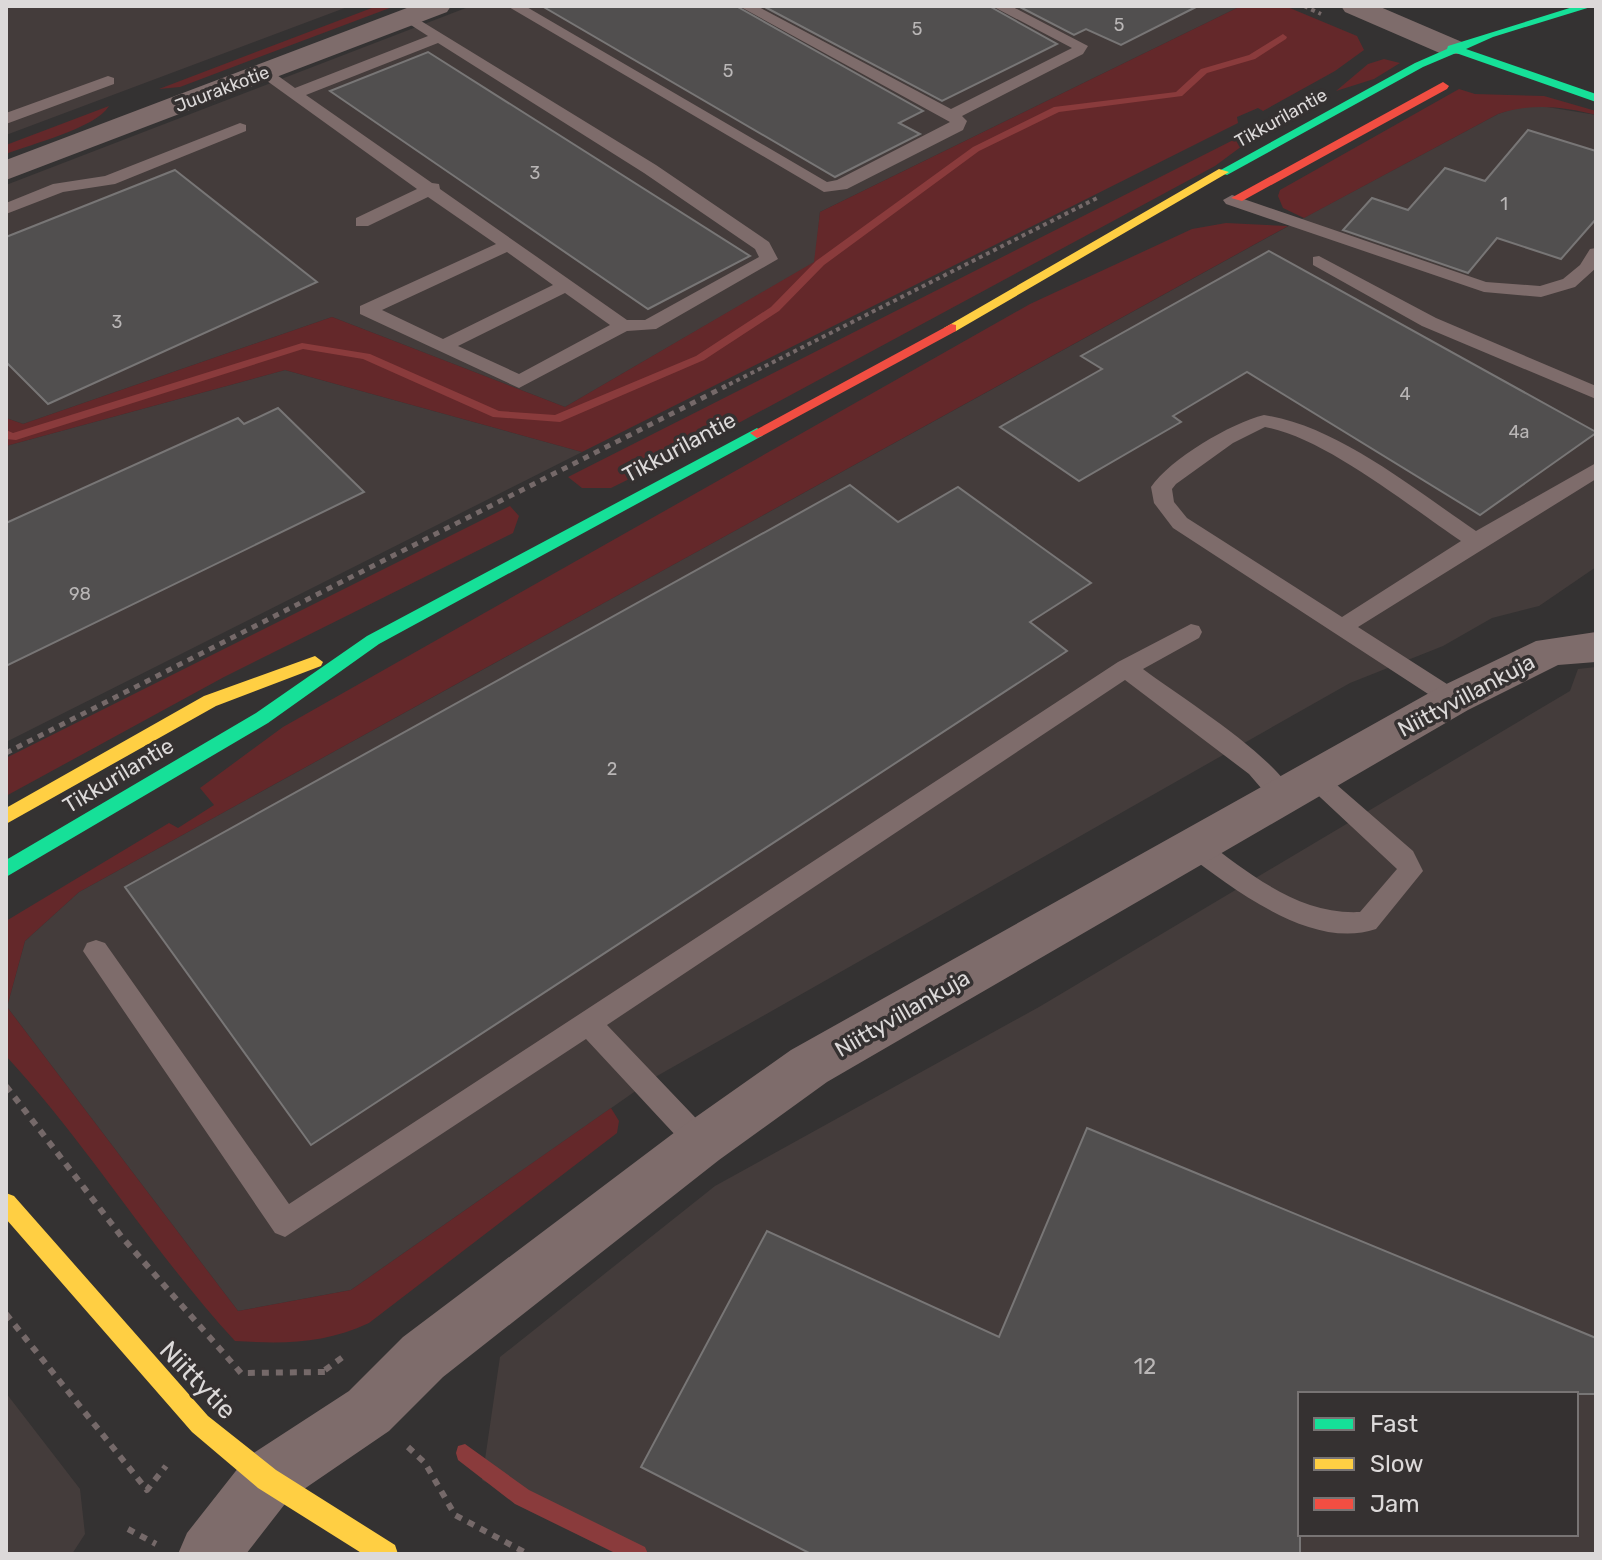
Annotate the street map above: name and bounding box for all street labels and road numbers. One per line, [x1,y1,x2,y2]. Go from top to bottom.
street label: Juurakkotie [172,61,272,117]
street label: Tikkurilantie [1231,84,1331,152]
street label: Tikkurilantie [618,406,741,489]
street label: Niittyvillankuja [1393,648,1539,743]
street label: Tikkurilantie [58,732,179,819]
street label: Niittyvillankuja [830,964,975,1063]
street label: Niittytie [153,1335,242,1426]

